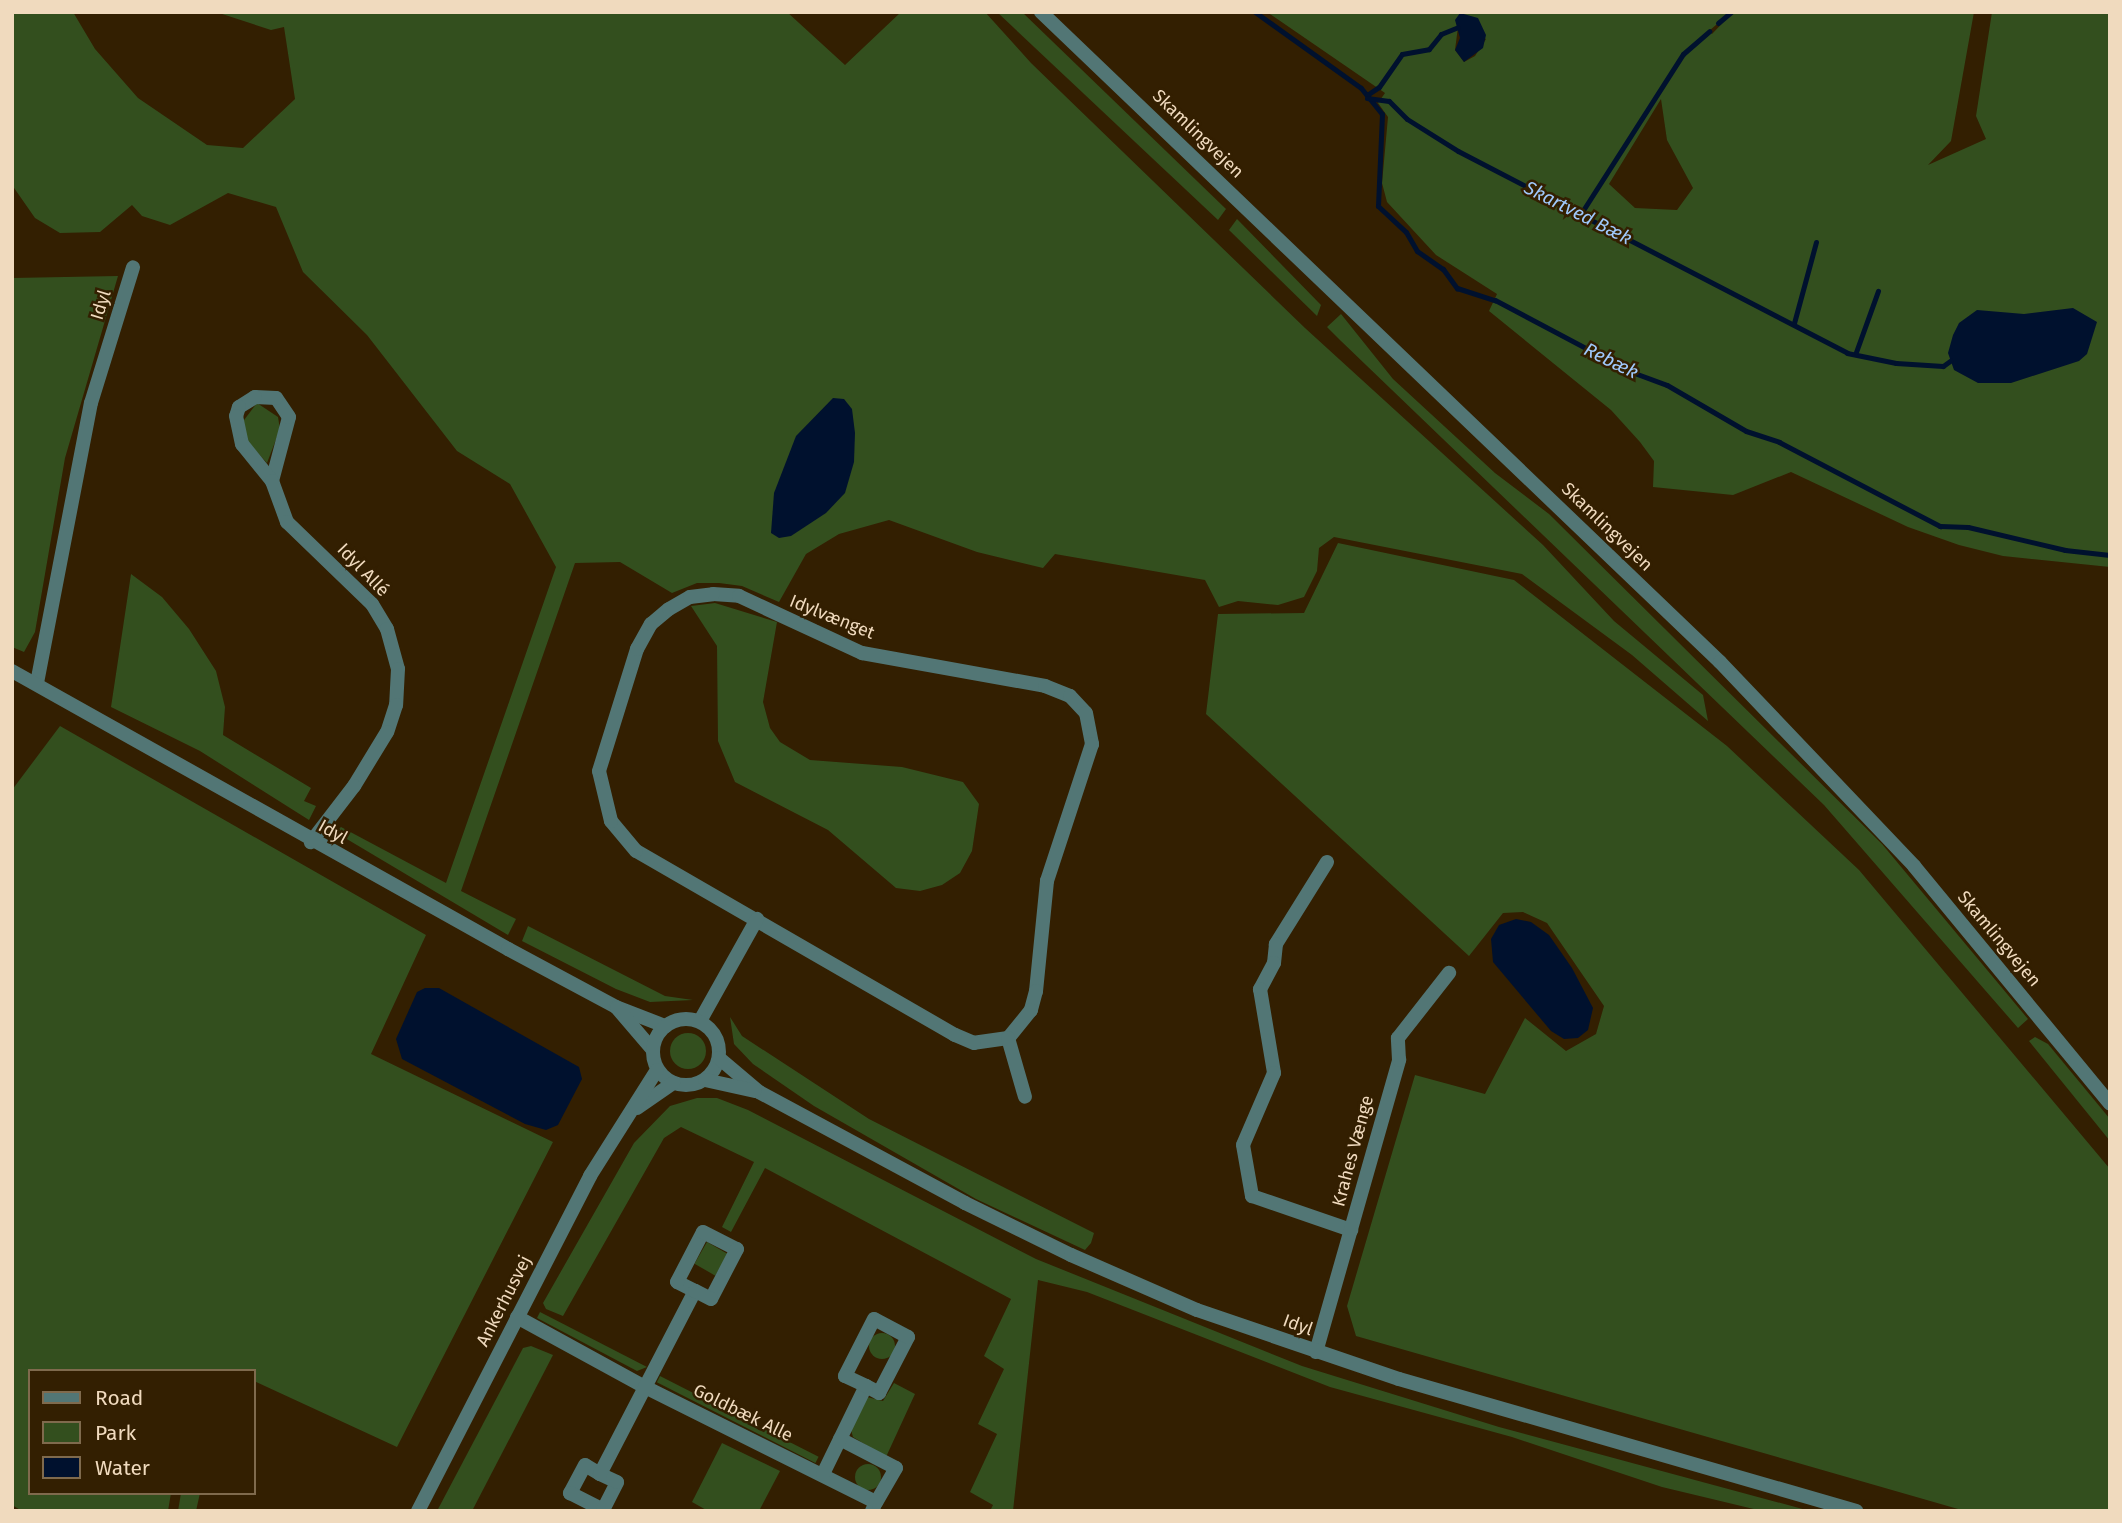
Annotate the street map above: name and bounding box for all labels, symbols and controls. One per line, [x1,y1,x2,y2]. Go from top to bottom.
street label: Skamlingvejen [1148,85,1248,183]
water label: Skartved Bæk [1520,176,1636,250]
street label: Idyl [86,287,116,323]
water label: Rebæk [1580,338,1642,384]
street label: Skamlingvejen [1557,478,1657,576]
street label: Idyl Allé [332,539,394,601]
street label: Idylvænget [786,590,878,644]
street label: Idyl [315,815,351,849]
street label: Skamlingvejen [1953,887,2045,991]
street label: Krahes Vænge [1328,1093,1378,1209]
street label: Ankerhusvej [472,1252,536,1350]
street label: Idyl [1280,1310,1316,1340]
legend [28,1369,256,1495]
street label: Goldbæk Alle [690,1380,796,1446]
text: Road [95,1385,143,1411]
text: Park [95,1420,136,1446]
text: Water [95,1455,150,1481]

